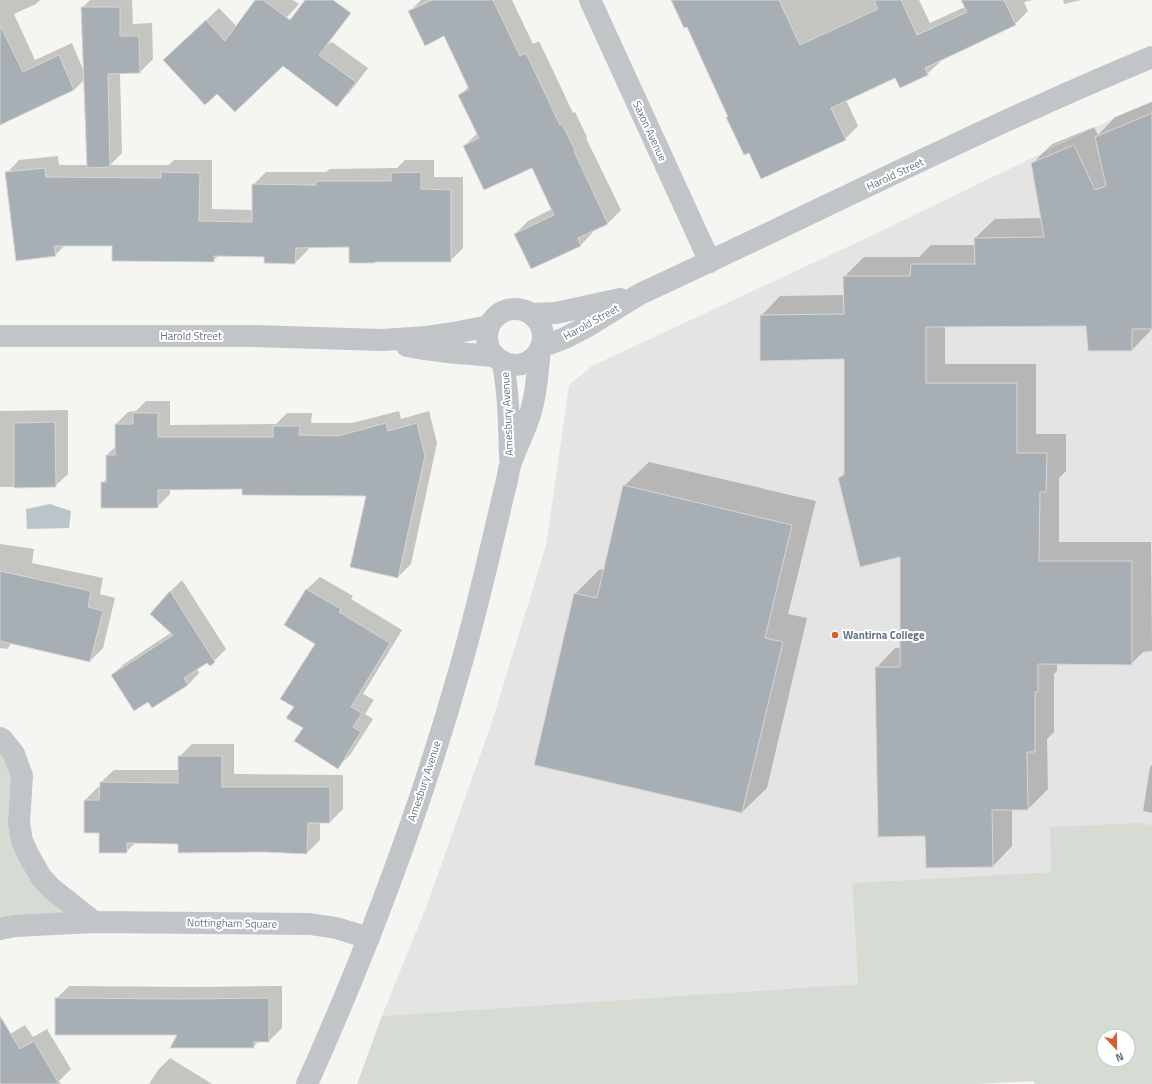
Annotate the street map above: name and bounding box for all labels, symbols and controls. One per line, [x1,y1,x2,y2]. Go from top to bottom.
street label: Saxon Avenue [629,98,671,164]
street label: Harold Street [864,154,926,194]
street label: Harold Street [560,300,622,344]
street label: Harold Street [160,328,222,344]
street label: Amesbury Avenue [497,371,517,456]
place label: Wantirna College [843,627,925,643]
marker: Wantirna College [830,630,840,640]
street label: Amesbury Avenue [403,738,445,823]
street label: Nottingham Square [187,914,278,932]
north arrow [1096,1028,1136,1068]
text: N [1113,1048,1126,1066]

